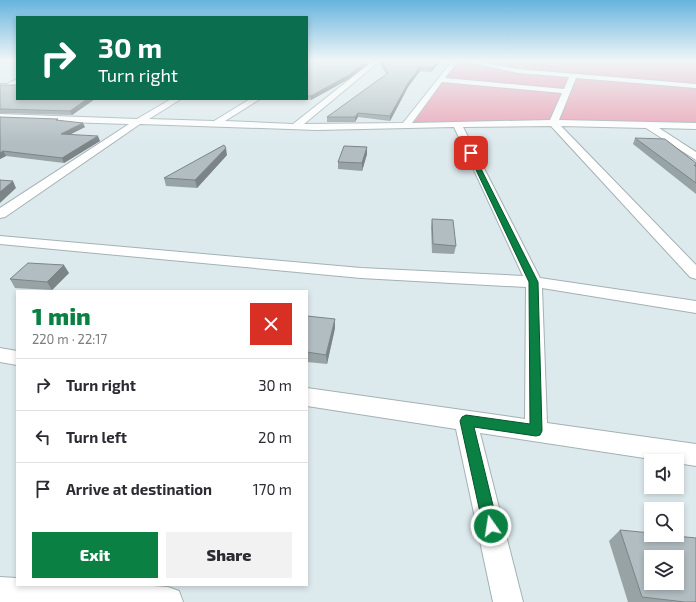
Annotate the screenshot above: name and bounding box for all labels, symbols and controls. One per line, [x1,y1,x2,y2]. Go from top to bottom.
text: 30 m [98,30,162,64]
icon: right [32,32,84,84]
text: Turn right [98,64,178,86]
pin [454,136,488,170]
icon: arrive [460,142,482,164]
text: 1 min [32,301,91,330]
button: close [250,303,292,345]
text: 220 m · 22:17 [32,331,107,347]
icon: right [32,374,54,396]
text: Turn right [66,376,136,394]
text: 30 m [258,376,292,394]
icon: left [32,426,54,448]
text: Turn left [66,428,127,446]
text: 20 m [258,428,292,446]
map controls [644,454,684,590]
button: sound [644,454,684,494]
icon: arrive [32,478,54,500]
text: Arrive at destination [66,480,212,498]
text: 170 m [253,480,292,498]
button: search [644,502,684,542]
position arrow [470,505,512,547]
button: Exit [32,532,158,578]
button: Share [166,532,292,578]
button: layers [644,550,684,590]

